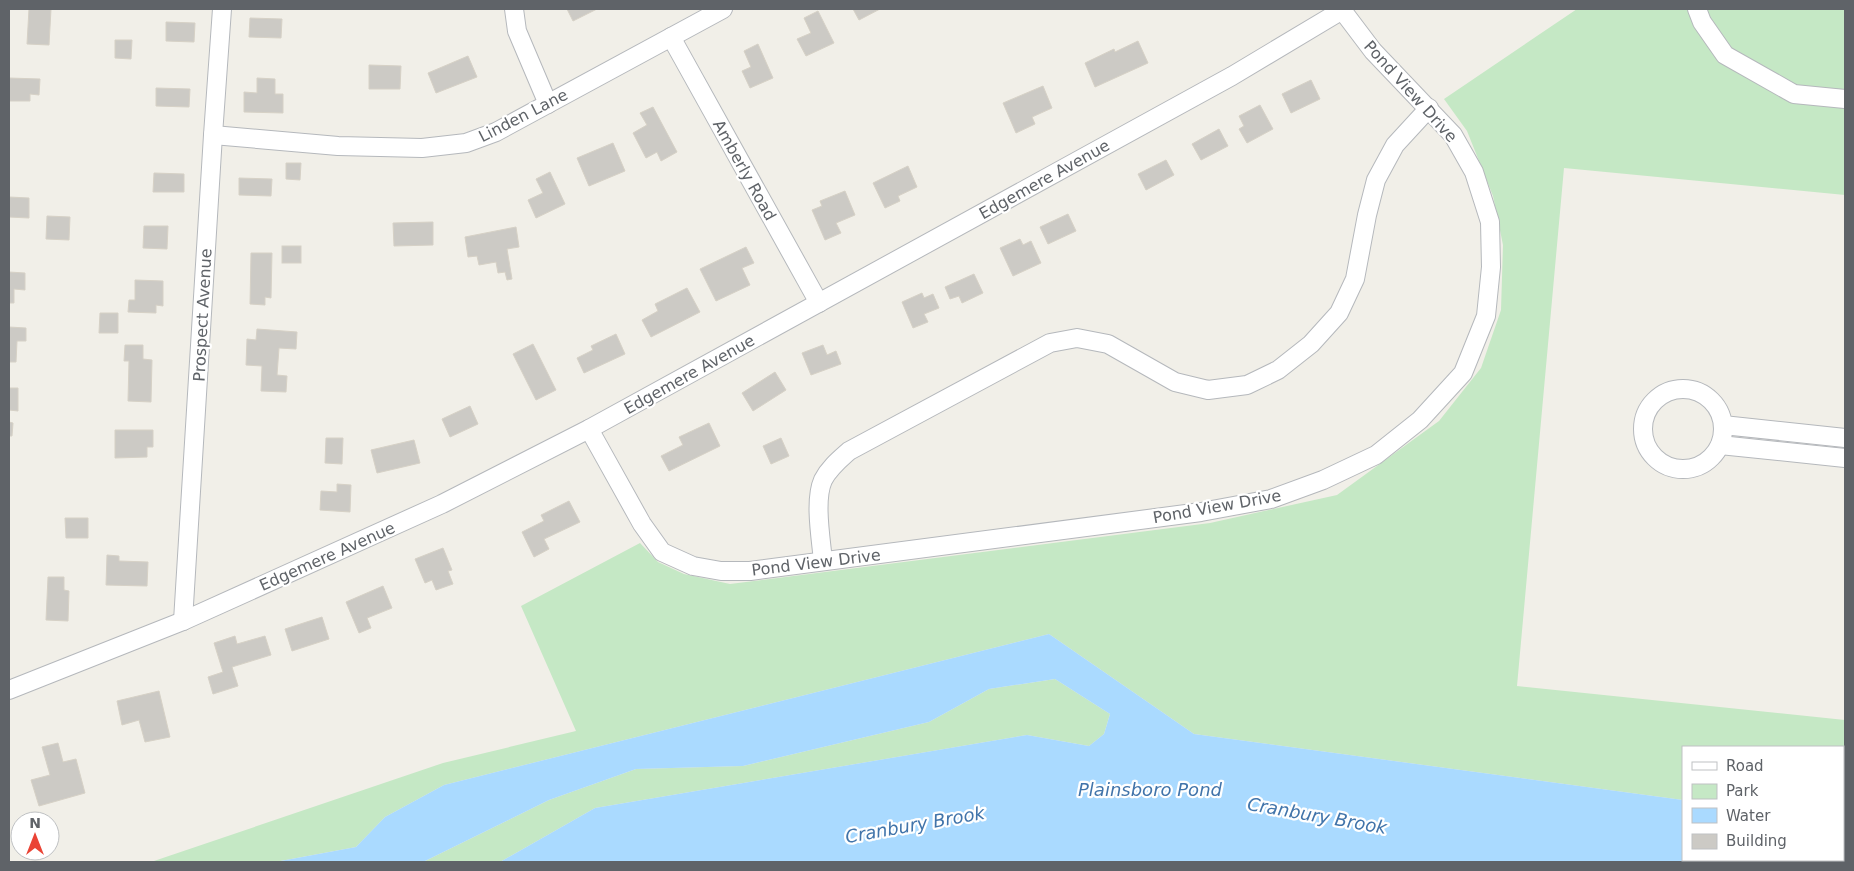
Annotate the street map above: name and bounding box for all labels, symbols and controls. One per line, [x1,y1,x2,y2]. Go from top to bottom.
street label: Pond View Drive [1360,37,1461,146]
street label: Linden Lane [476,85,571,146]
street label: Amberly Road [709,117,780,224]
street label: Edgemere Avenue [976,136,1113,223]
street label: Prospect Avenue [190,248,215,382]
street label: Edgemere Avenue [621,331,758,418]
street label: Pond View Drive [1151,486,1283,527]
street label: Edgemere Avenue [257,518,398,595]
street label: Pond View Drive [750,545,882,580]
legend [1682,746,1844,861]
text: Road [1726,757,1764,775]
water label: Plainsboro Pond [1078,779,1223,800]
text: Park [1726,782,1759,800]
water label: Cranbury Brook [1246,793,1390,838]
water label: Cranbury Brook [844,802,988,847]
text: Water [1726,807,1771,825]
north arrow [10,811,60,861]
text: N [29,815,41,831]
text: Building [1726,832,1787,850]

